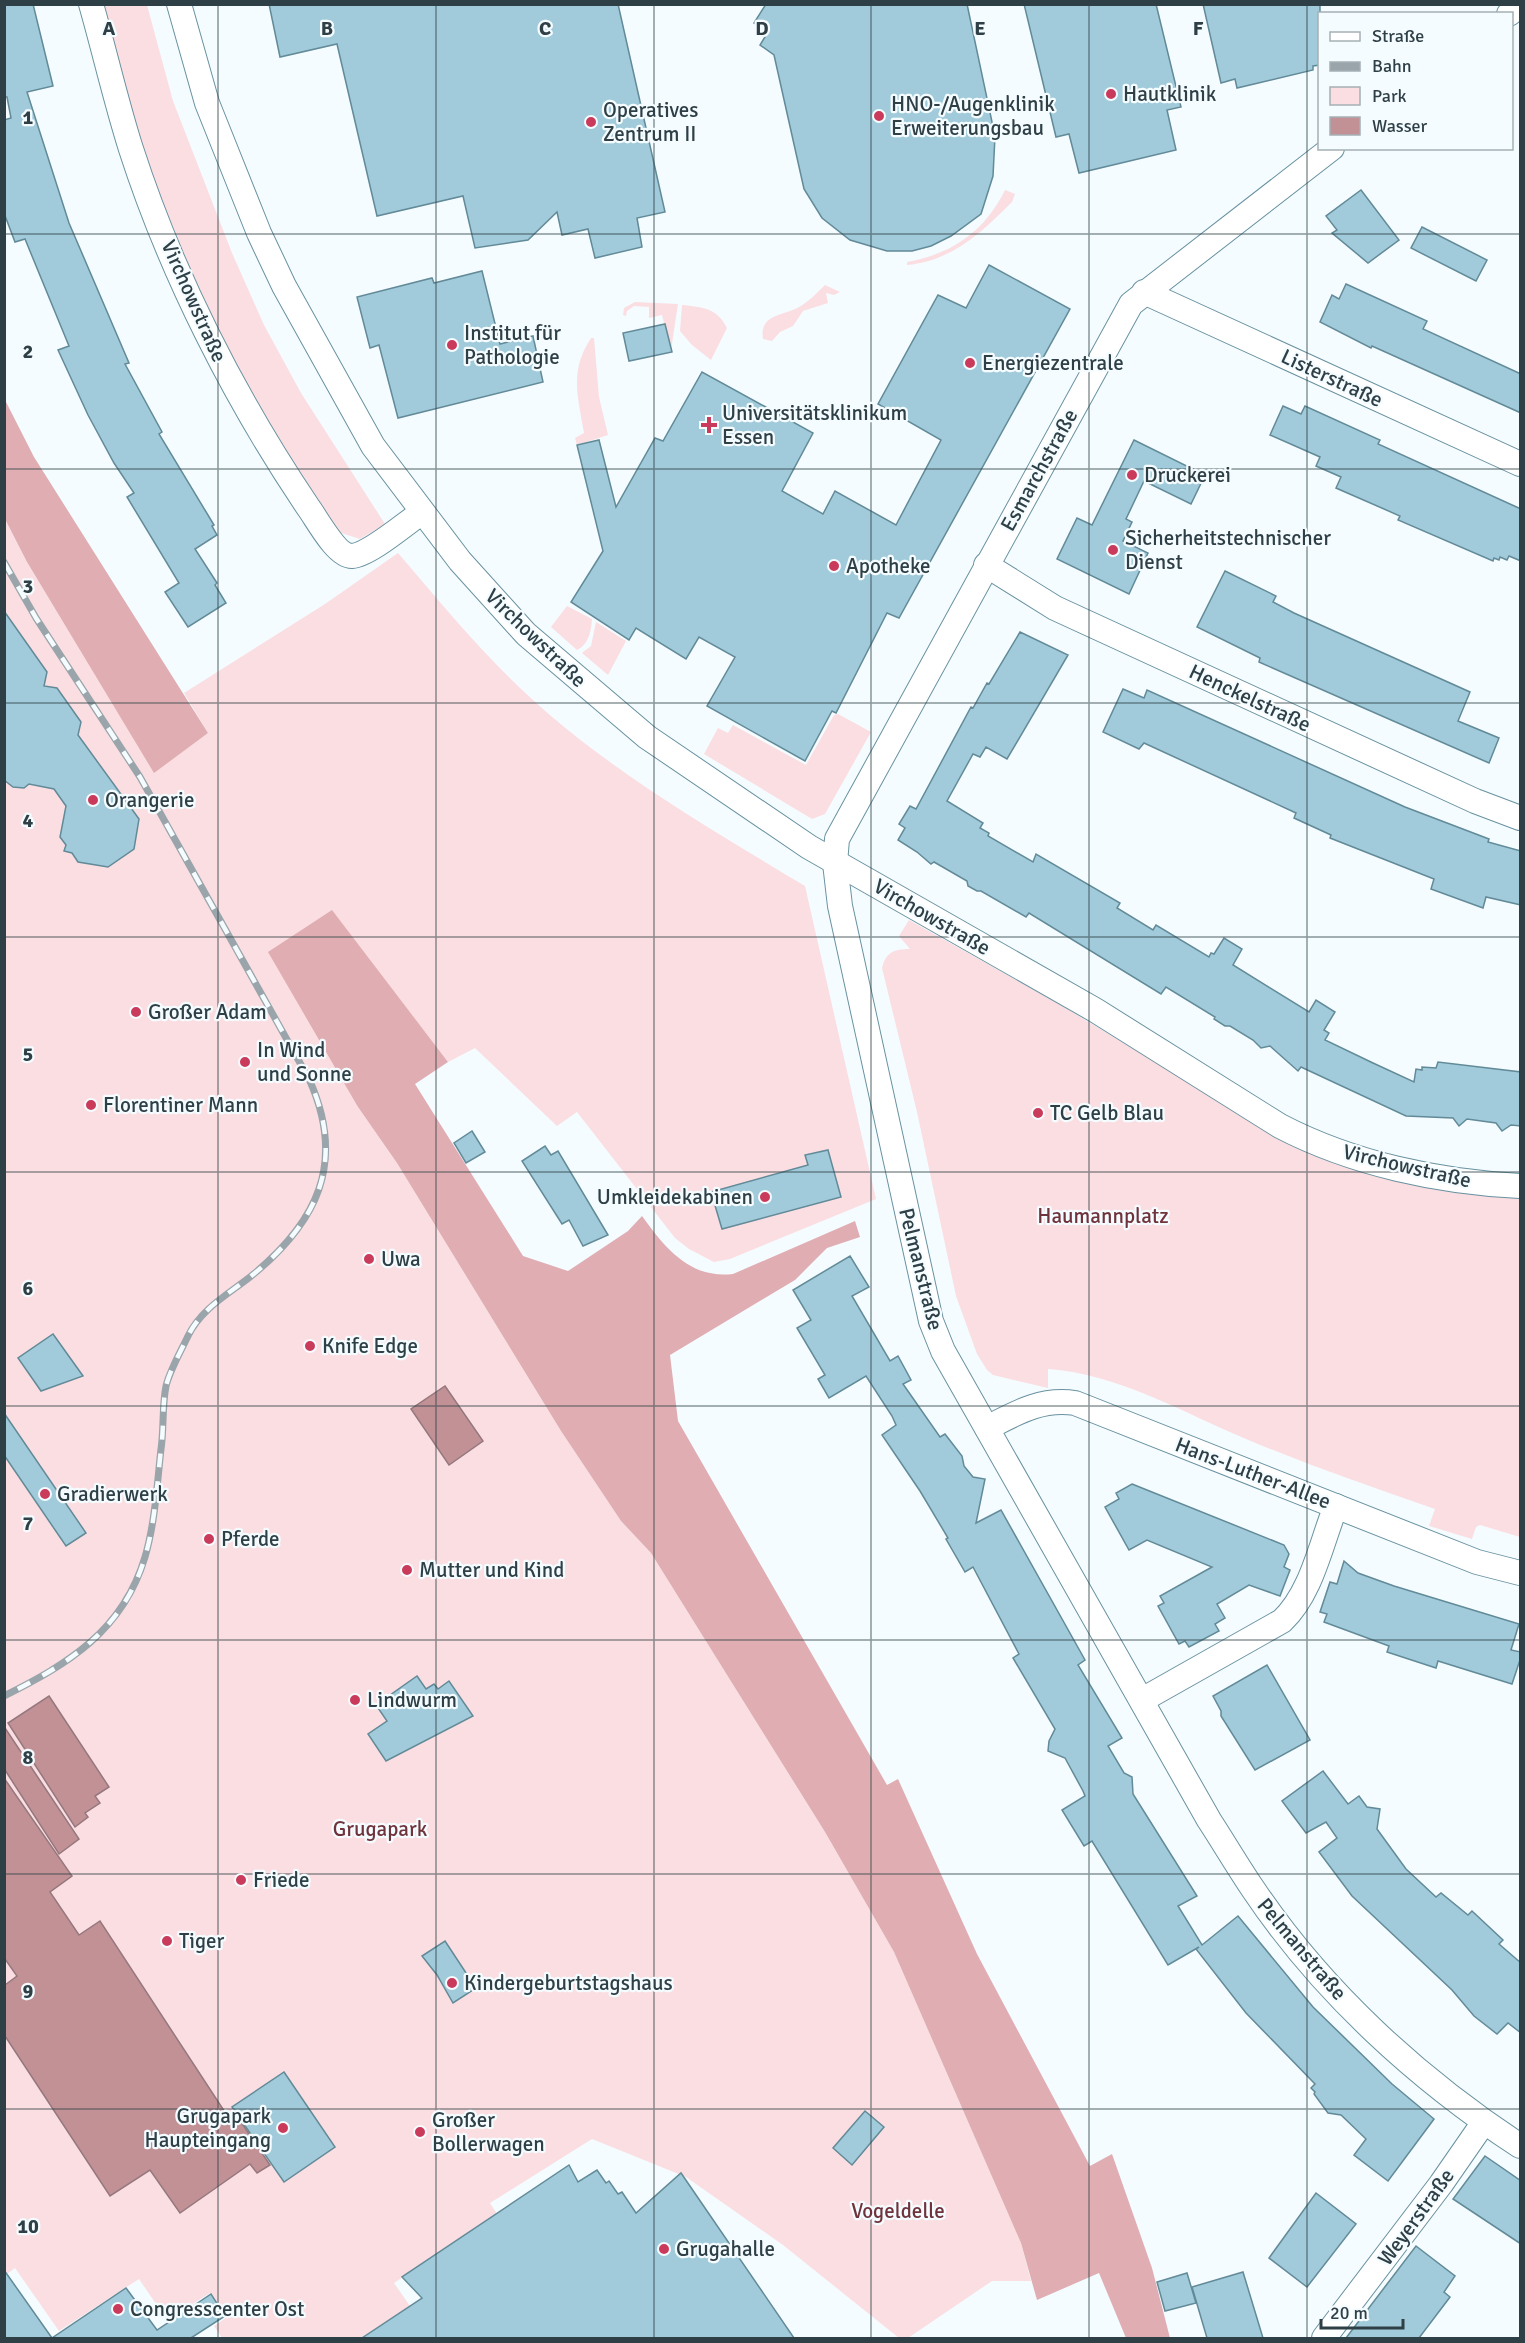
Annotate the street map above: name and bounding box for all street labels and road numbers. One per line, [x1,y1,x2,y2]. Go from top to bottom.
street label: Virchowstraße [156,236,232,366]
street label: Listerstraße [1277,343,1387,413]
street label: Esmarchstraße [995,404,1083,536]
street label: Virchowstraße [480,583,592,693]
street label: Henckelstraße [1185,658,1315,738]
street label: Virchowstraße [869,873,995,961]
street label: Virchowstraße [1340,1139,1474,1193]
street label: Pelmanstraße [893,1205,949,1333]
street label: Hans-Luther-Allee [1171,1431,1335,1515]
street label: Pelmanstraße [1252,1893,1352,2005]
street label: Weyerstraße [1372,2163,1460,2271]

